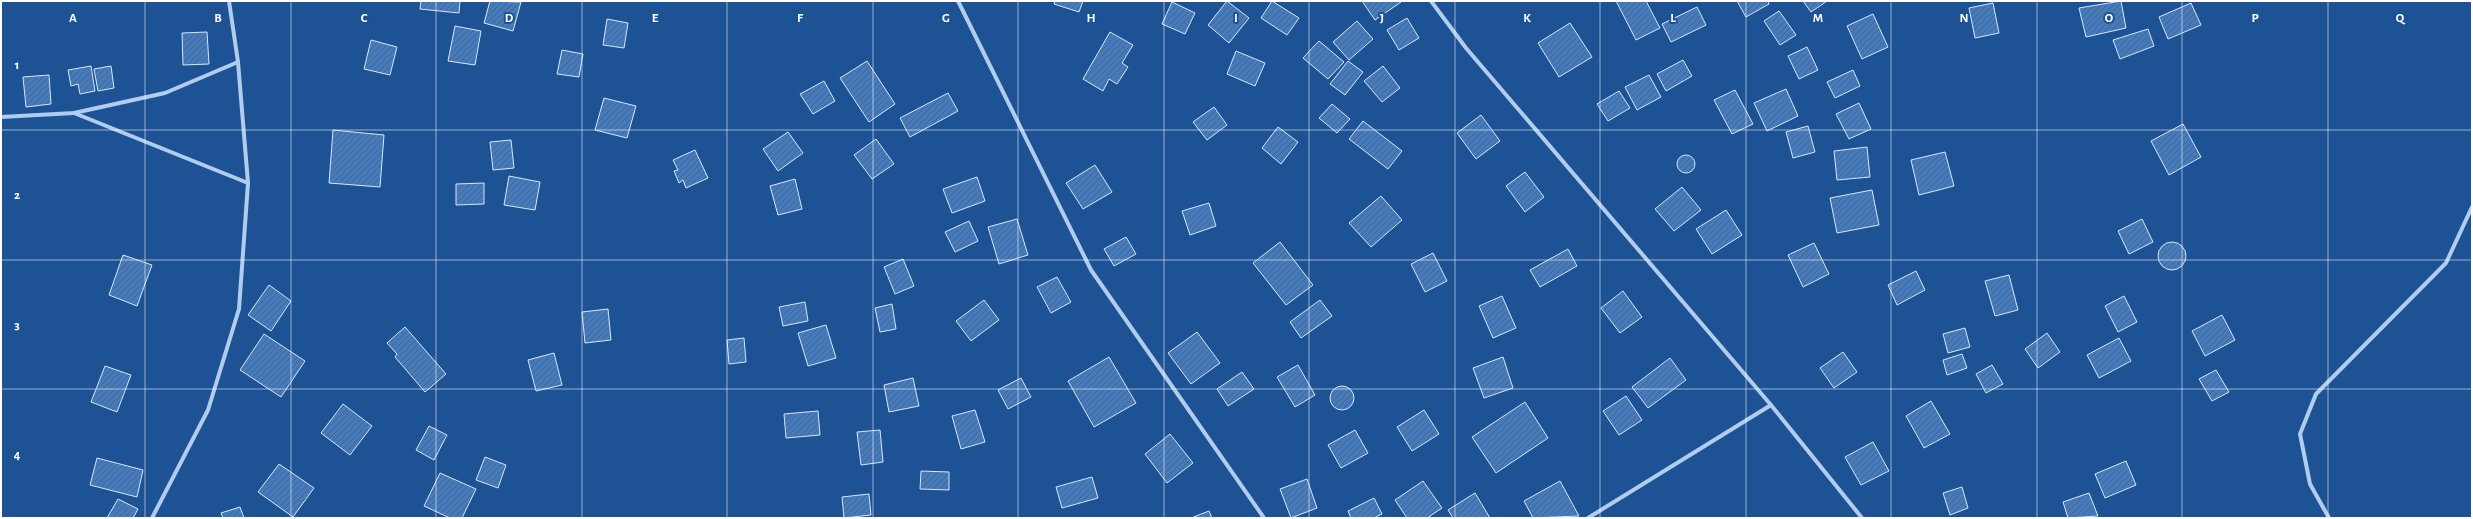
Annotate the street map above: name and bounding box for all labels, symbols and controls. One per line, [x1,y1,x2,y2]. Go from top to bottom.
text: A [69,12,77,25]
text: B [214,12,222,25]
text: C [361,12,368,25]
text: D [505,12,514,25]
text: E [652,12,659,25]
text: F [797,12,804,25]
text: G [942,12,950,25]
text: H [1086,12,1096,25]
text: I [1234,12,1238,25]
text: J [1380,12,1384,25]
text: K [1523,12,1531,25]
text: L [1670,12,1676,25]
text: M [1813,12,1823,25]
text: N [1959,12,1969,25]
text: O [2105,12,2114,25]
text: P [2251,12,2259,25]
text: Q [2396,12,2406,25]
text: 1 [15,59,19,72]
text: 2 [14,189,20,202]
text: 3 [14,319,20,332]
text: 4 [14,449,21,462]

